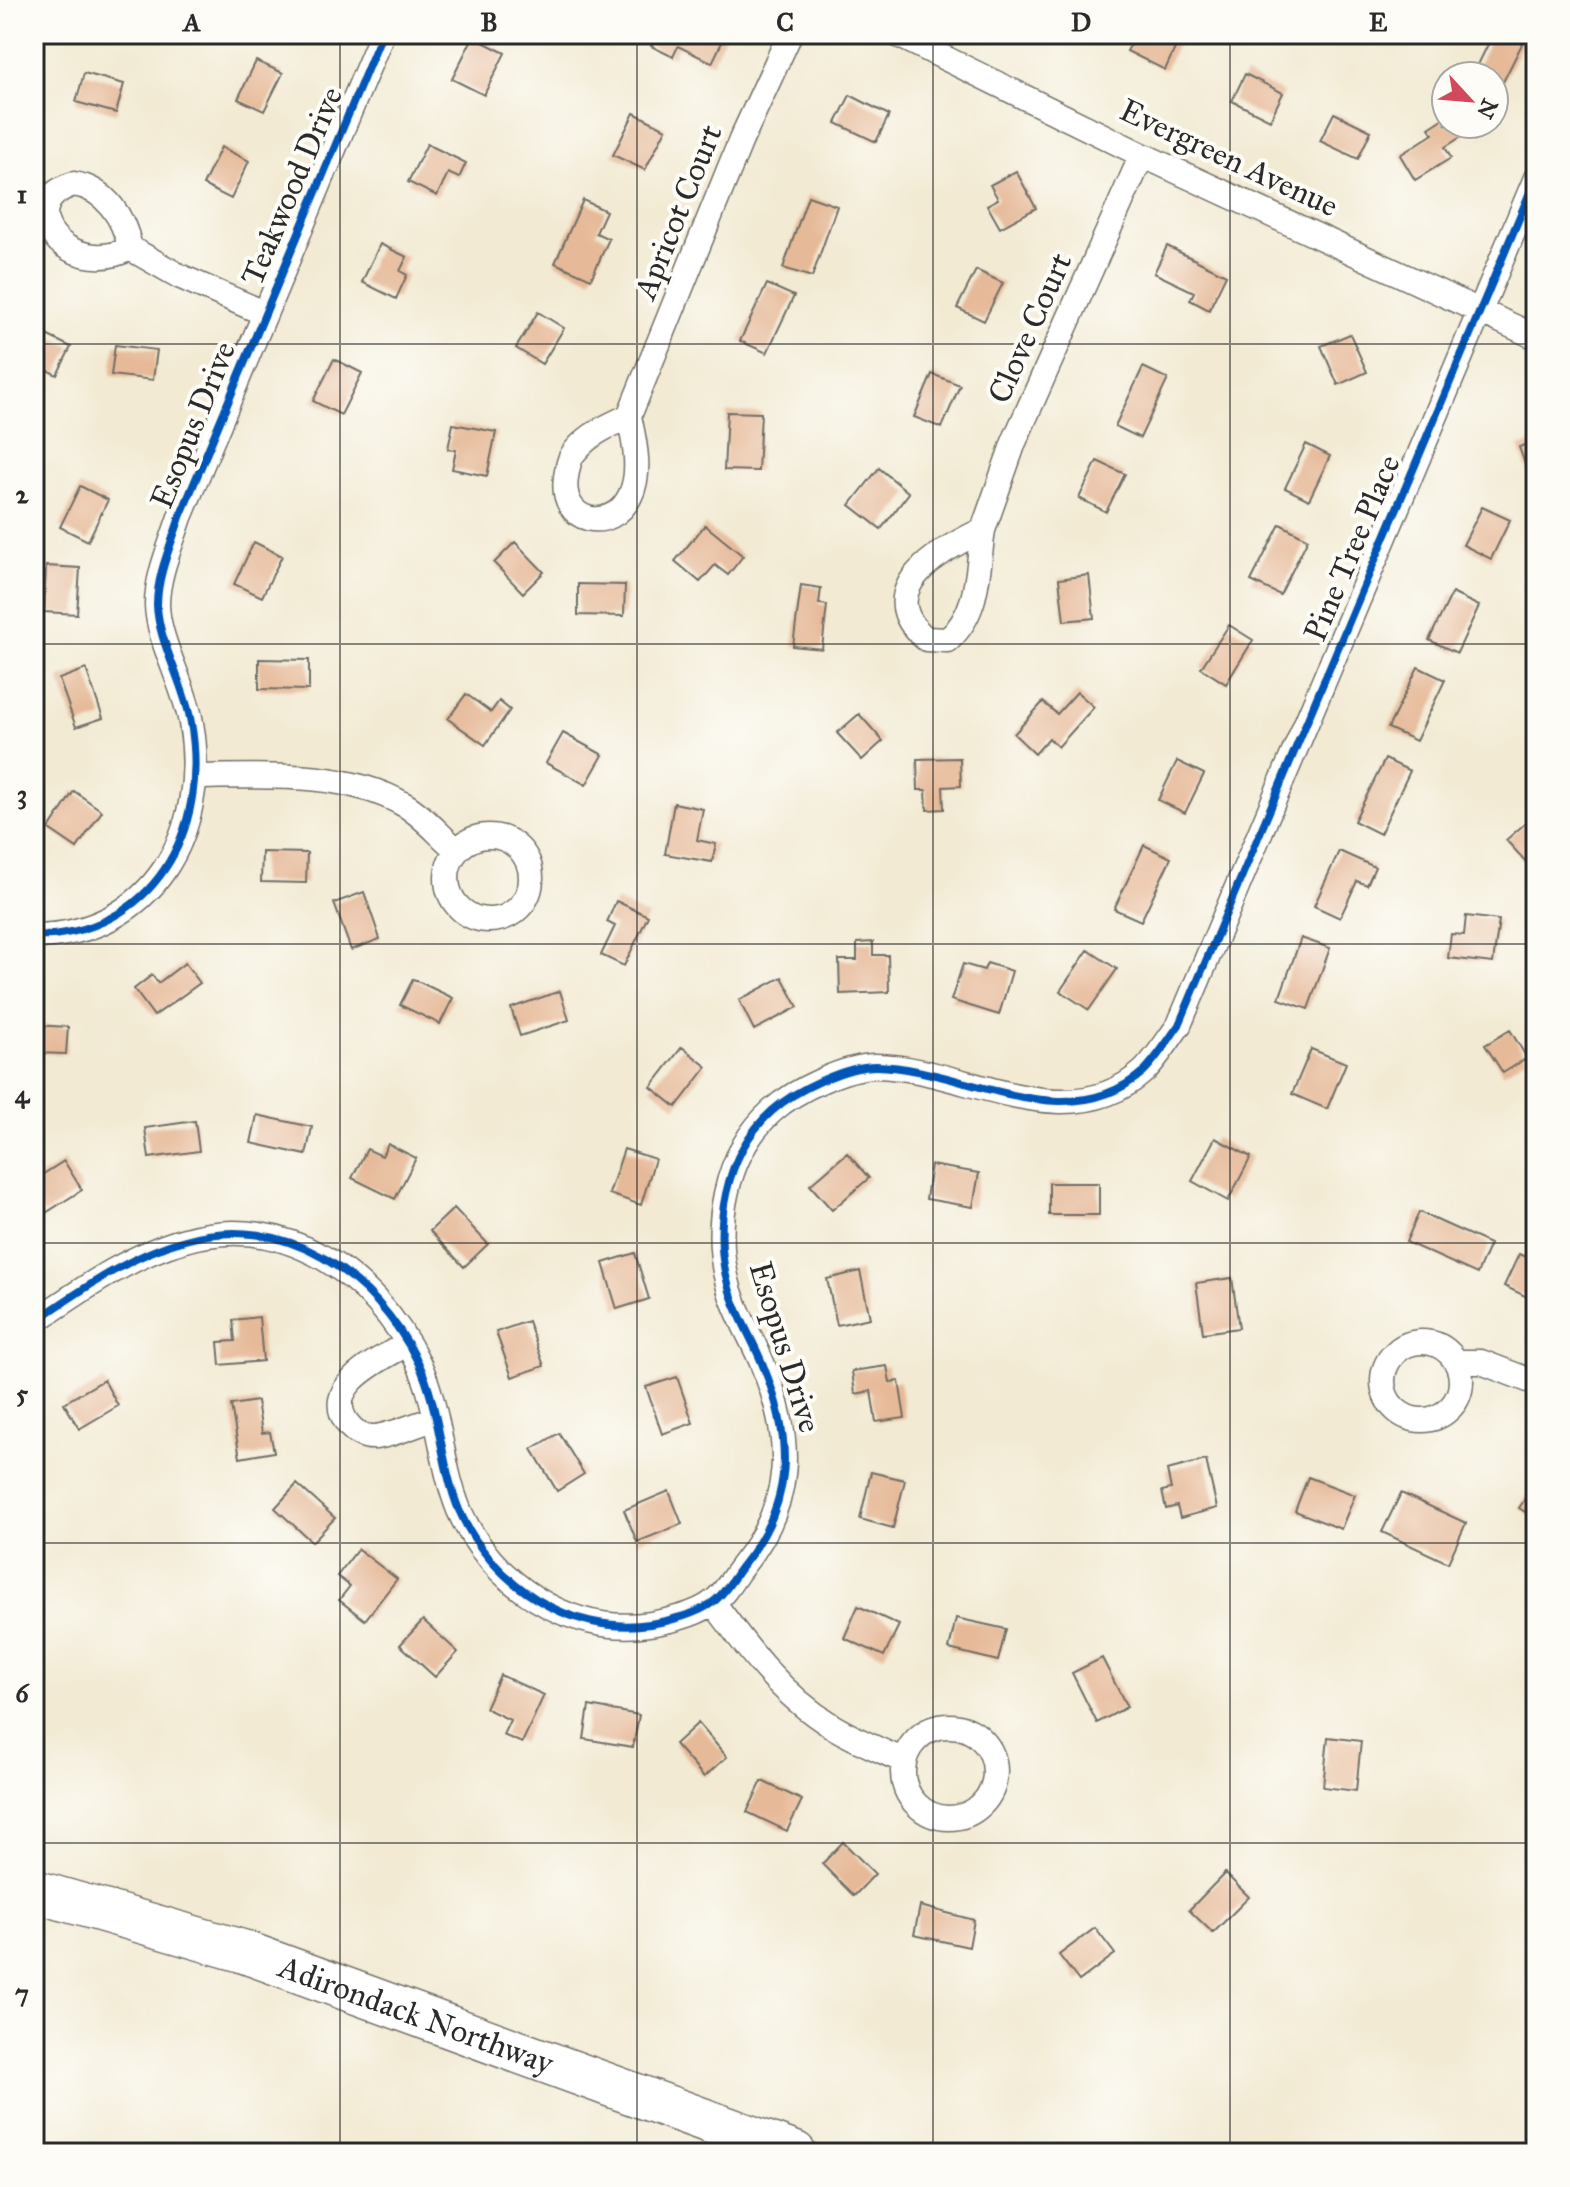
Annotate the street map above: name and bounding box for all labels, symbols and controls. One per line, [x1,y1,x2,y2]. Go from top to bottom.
text: A [181,6,201,38]
text: B [480,6,498,38]
text: C [776,6,794,38]
text: D [1071,6,1091,38]
text: E [1369,6,1388,38]
north arrow [1430,60,1510,140]
street label: Teakwood Drive [233,81,351,291]
street label: Evergreen Avenue [1114,90,1344,226]
text: N [1471,94,1504,123]
street label: Apricot Court [625,119,731,307]
text: 1 [17,178,27,210]
street label: Clove Court [980,247,1080,409]
street label: Esopus Drive [142,336,244,514]
street label: Pine Tree Place [1295,449,1409,647]
text: 2 [16,478,30,510]
text: 3 [17,778,27,810]
text: 4 [15,1078,31,1110]
street label: Esopus Drive [741,1257,829,1437]
text: 5 [16,1377,29,1409]
text: 6 [15,1677,30,1709]
street label: Adirondack Northway [272,1946,560,2083]
text: 7 [15,1977,29,2009]

